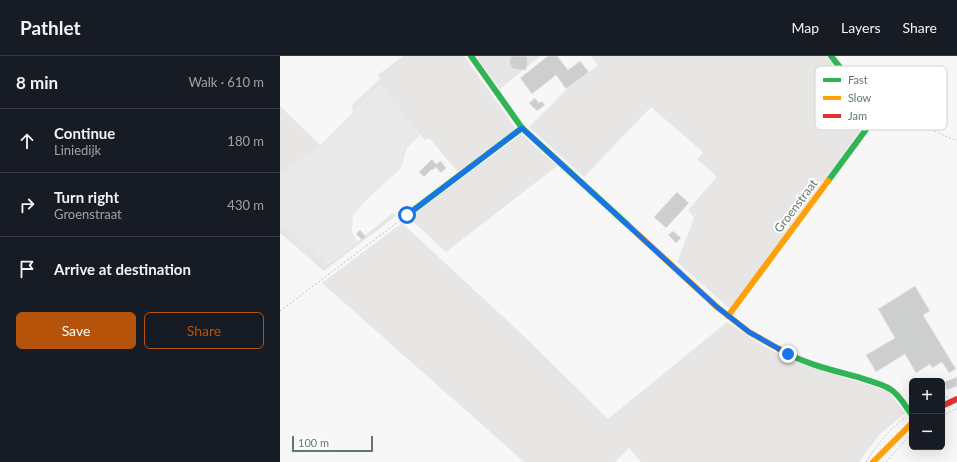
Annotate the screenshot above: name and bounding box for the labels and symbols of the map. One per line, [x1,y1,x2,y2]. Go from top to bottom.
legend [815,66,947,130]
text: Fast [848,73,868,86]
text: Slow [848,91,872,104]
text: Jam [848,109,867,122]
street label: Groenstraat [771,176,821,235]
route start [398,206,416,224]
route end [779,345,797,363]
scale bar [292,434,373,453]

